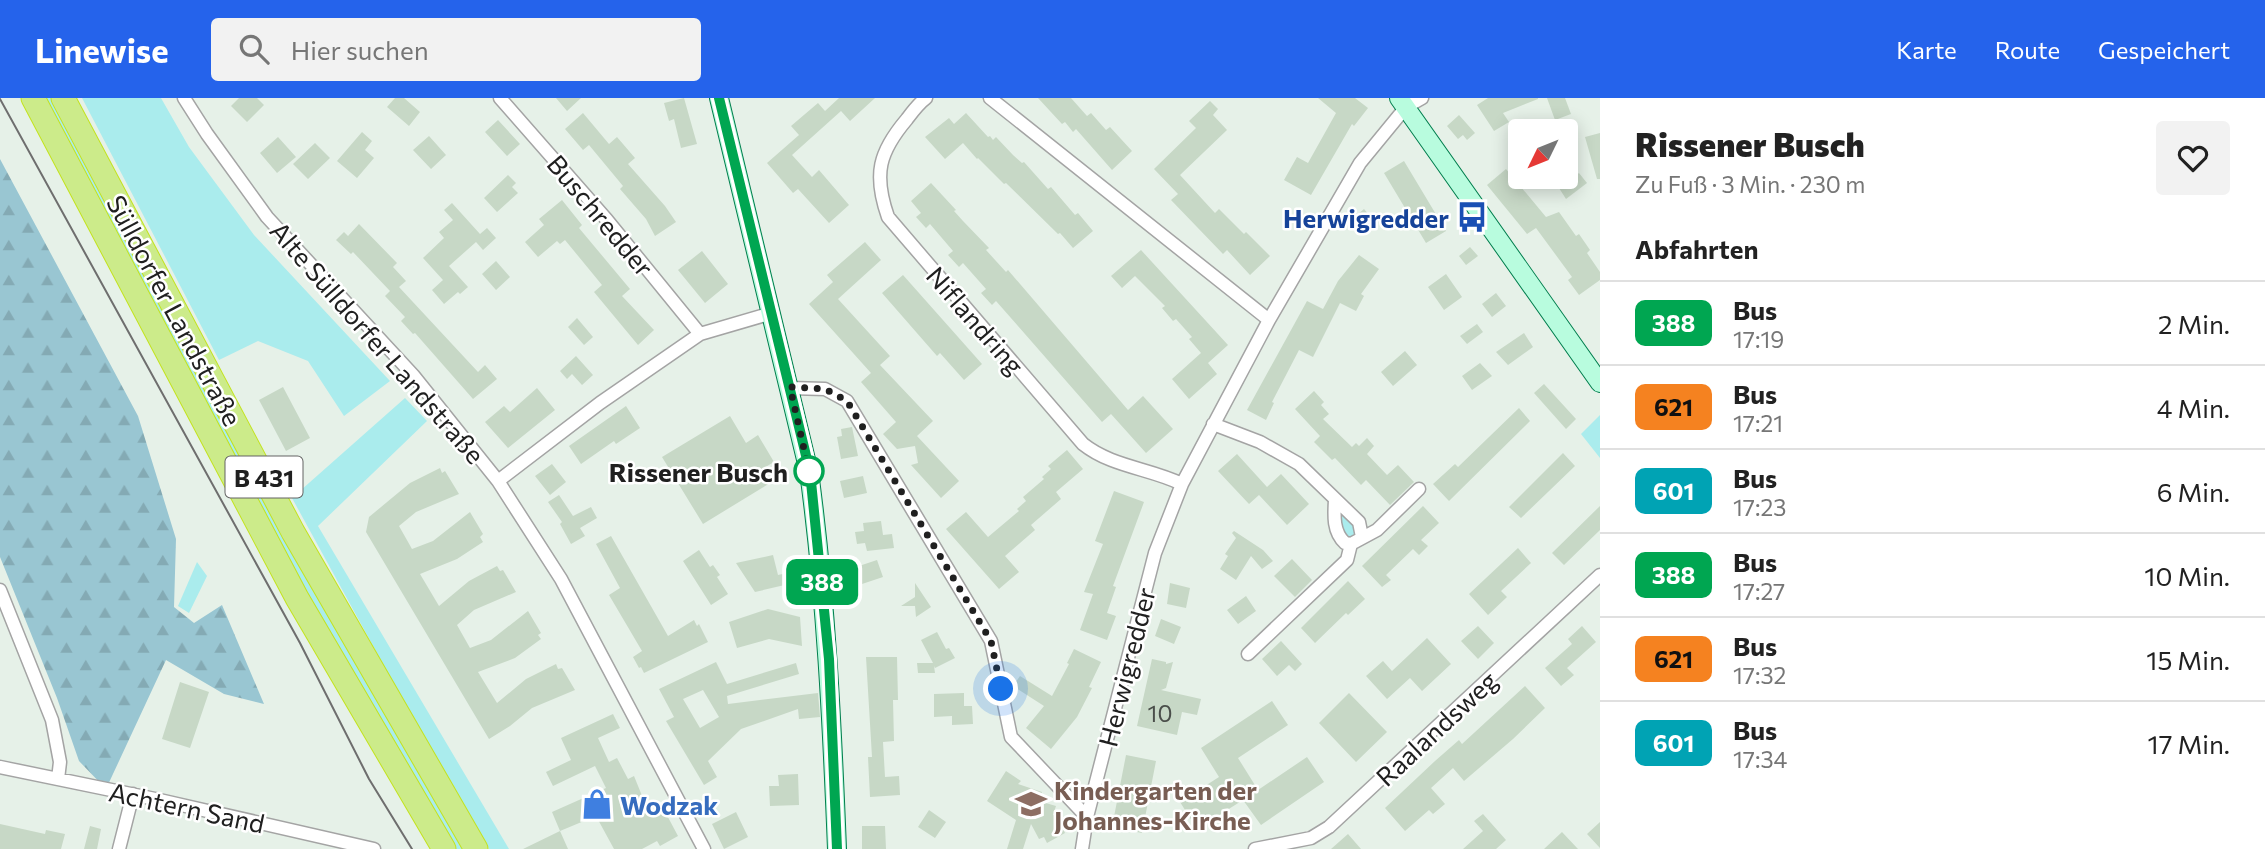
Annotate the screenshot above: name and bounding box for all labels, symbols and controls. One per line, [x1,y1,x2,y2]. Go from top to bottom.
search box [211,18,701,81]
text: Linewise [35,29,169,70]
icon: search [235,30,273,68]
text: Hier suchen [291,34,429,65]
text: Karte [1896,35,1957,64]
text: Route [1995,35,2060,64]
text: Gespeichert [2098,35,2230,64]
north arrow [1508,119,1578,189]
map controls [1508,119,1578,189]
button: heart [2156,121,2230,195]
text: Rissener Busch [1635,123,1865,164]
street label: Buschredder [541,148,661,282]
text: Zu Fuß · 3 Min. · 230 m [1635,170,1865,198]
street label: Sülldorfer Landstraße [101,189,249,431]
bus stop icon: Herwigredder [1455,200,1489,234]
place label: Herwigredder [1283,202,1449,233]
street label: Alte Sülldorfer Landstraße [264,215,492,469]
text: Abfahrten [1635,233,1758,264]
street label: Niflandring [921,260,1031,380]
text: Bus [1733,294,1777,325]
text: 388 [1652,308,1695,337]
text: 2 Min. [2158,308,2230,339]
text: 17:19 [1733,325,1784,353]
text: Bus [1733,378,1777,409]
text: 621 [1654,392,1693,421]
text: 4 Min. [2157,392,2230,423]
text: 17:21 [1733,409,1783,437]
road number: B 431 [226,456,302,498]
place label: Rissener Busch [609,456,788,487]
marker: Rissener Busch [794,456,824,486]
text: Bus [1733,462,1777,493]
text: 601 [1653,476,1694,505]
text: 6 Min. [2157,476,2230,507]
text: 17:23 [1733,493,1786,521]
text: Bus [1733,546,1777,577]
line badge: 388 [782,559,862,605]
text: 388 [1652,560,1695,589]
text: 10 Min. [2144,560,2230,591]
text: 388 [800,567,844,596]
text: 17:27 [1733,577,1785,605]
street label: Herwigredder [1091,584,1161,750]
text: Bus [1733,630,1777,661]
text: 621 [1654,644,1693,673]
text: 15 Min. [2146,644,2230,675]
text: 17:32 [1733,661,1786,689]
street label: Raalandsweg [1369,664,1503,792]
your location [983,671,1018,706]
house number: 10 [1148,699,1172,727]
text: Bus [1733,714,1777,745]
text: 601 [1653,728,1694,757]
text: 17 Min. [2148,728,2230,759]
text: 17:34 [1733,745,1787,773]
place label: Kindergarten der Johannes-Kirche [1054,774,1257,835]
street label: Achtern Sand [106,775,268,839]
shop icon: Wodzak [580,787,614,821]
school or university icon: Kindergarten der Johannes-Kirche [1014,787,1048,821]
place label: Wodzak [620,789,718,820]

